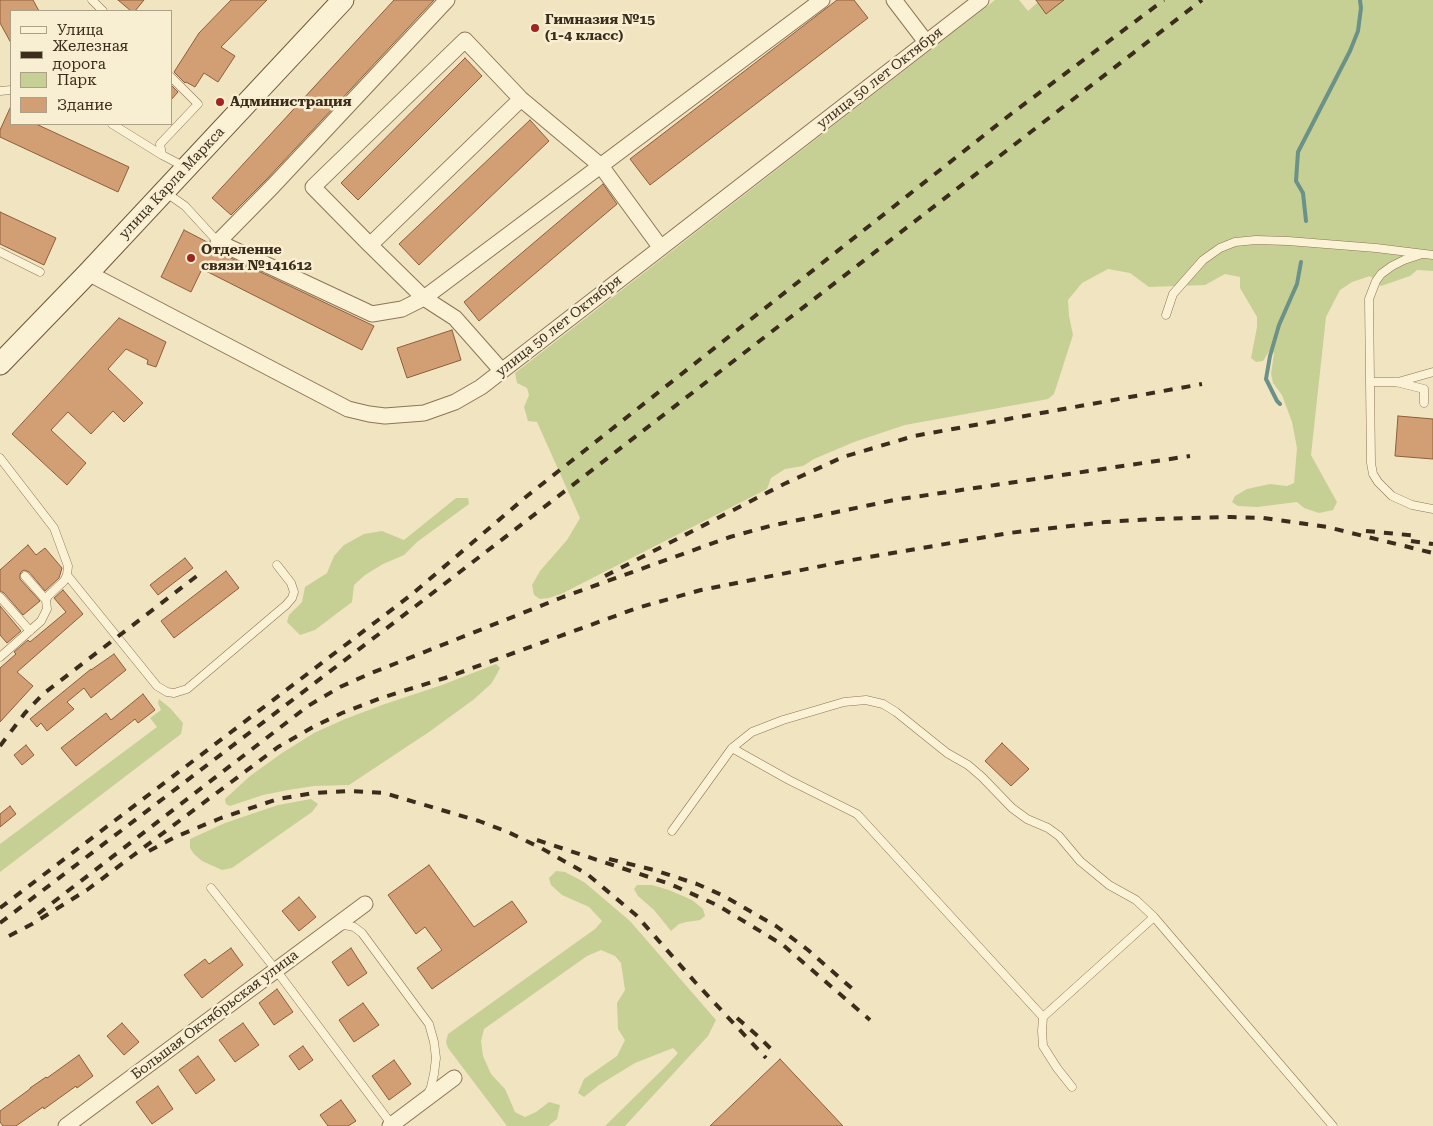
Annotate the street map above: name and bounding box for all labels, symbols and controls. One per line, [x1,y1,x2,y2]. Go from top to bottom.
legend [10,10,172,125]
place label: Гимназия №15 (1-4 класс) [545,12,655,44]
text: Улица [57,21,103,39]
marker: Гимназия №15 (1-4 класс) [529,22,541,34]
street label: улица 50 лет Октября [814,24,946,132]
text: Железная дорога [53,37,128,73]
text: Парк [57,71,97,89]
place label: Администрация [230,94,351,110]
text: Здание [57,96,113,114]
marker: Администрация [214,96,226,108]
street label: улица Карла Маркса [116,124,228,242]
place label: Отделение связи №141612 [201,242,312,274]
marker: Отделение связи №141612 [185,252,197,264]
street label: улица 50 лет Октября [493,272,625,380]
street label: Большая Октябрьская улица [128,947,302,1083]

